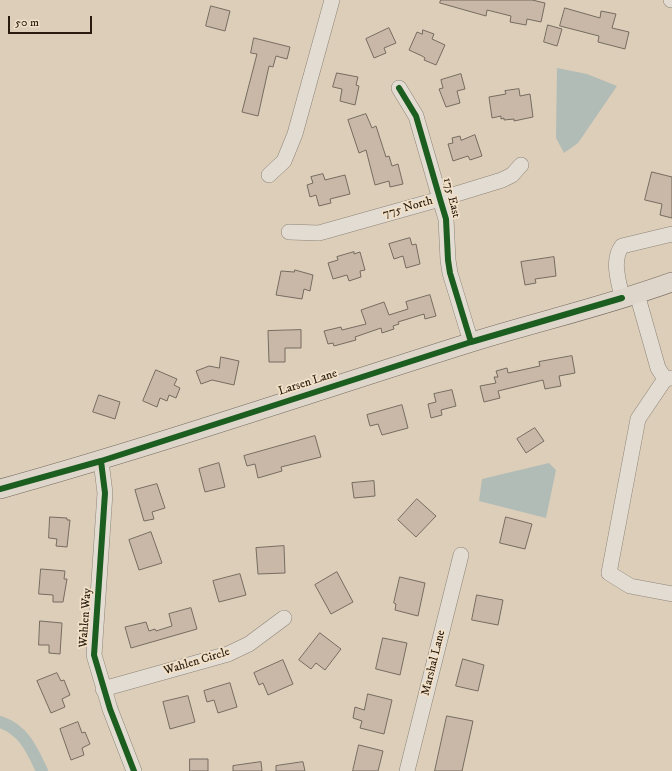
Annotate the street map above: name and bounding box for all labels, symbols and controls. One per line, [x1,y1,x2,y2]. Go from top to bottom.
scale bar [10,8,94,34]
text: 50 m [15,15,39,30]
street label: 175 East [439,177,463,219]
street label: 775 North [381,194,435,222]
street label: Larsen Lane [277,367,339,399]
street label: Wahlen Way [77,588,95,648]
street label: Marshal Lane [419,629,449,697]
street label: Wahlen Circle [162,645,232,679]

